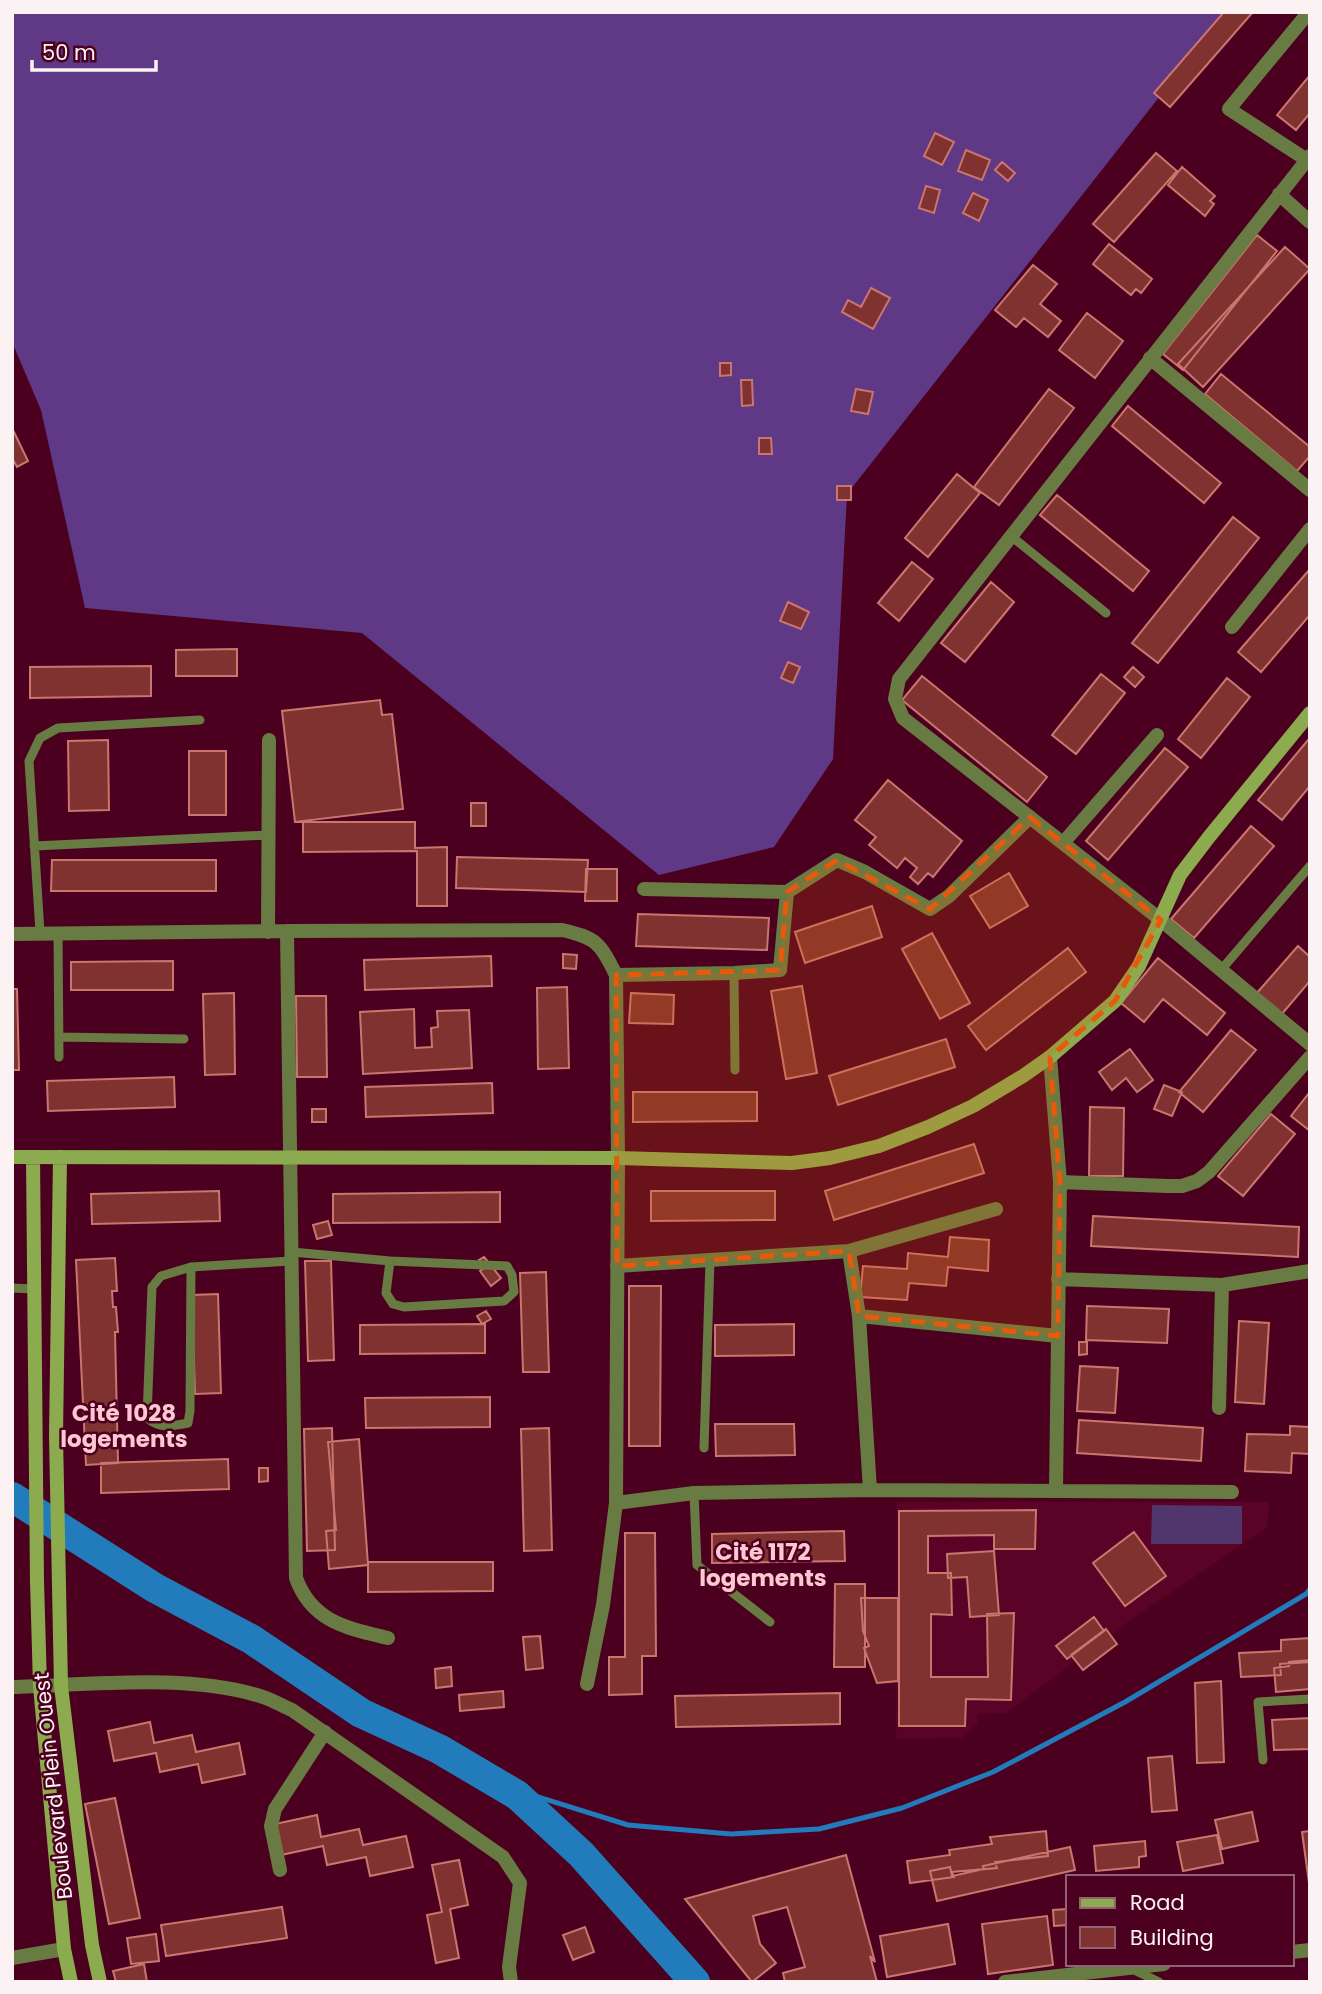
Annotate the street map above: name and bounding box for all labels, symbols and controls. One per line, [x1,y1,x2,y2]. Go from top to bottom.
scale bar [32,28,156,72]
text: 50 m [42,38,96,67]
district label: Cité 1028 logements [60,1397,188,1455]
district label: Cité 1172 logements [699,1536,827,1594]
street label: Boulevard Plein Ouest [27,1671,79,1901]
legend [1066,1875,1294,1966]
text: Road [1130,1888,1185,1917]
text: Building [1130,1923,1214,1952]

